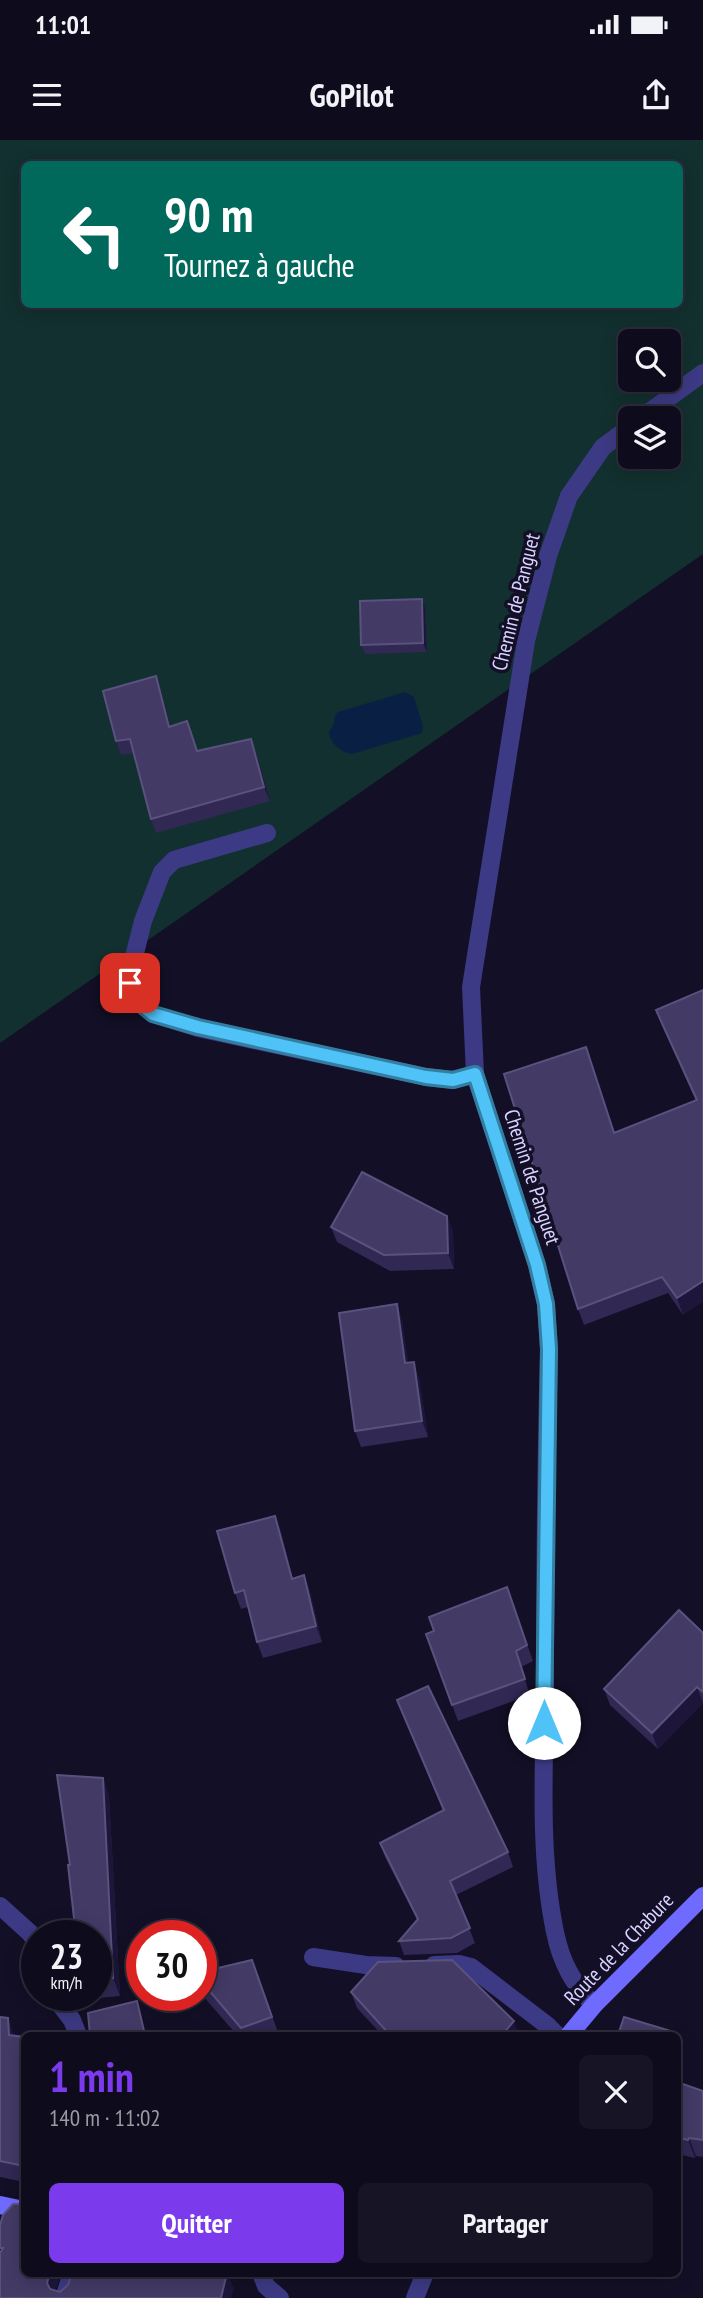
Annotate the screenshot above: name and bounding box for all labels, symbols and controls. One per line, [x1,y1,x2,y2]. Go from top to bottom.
text: 11:01 [35,8,91,41]
text: GoPilot [309,74,394,116]
icon: menu [28,76,66,114]
icon: share [637,76,675,114]
text: 90 m [164,182,253,246]
icon: left [49,189,140,280]
text: Tournez à gauche [164,244,355,286]
map controls [618,329,681,469]
button: search [618,329,681,392]
button: layers [618,406,681,469]
street label: Chemin de Panguet [485,530,546,673]
pin [100,953,160,1013]
icon: arrive [111,964,149,1002]
street label: Chemin de Panguet [498,1106,567,1248]
position arrow [507,1686,581,1760]
street label: Route de la Chabure [558,1887,679,2011]
speed limit sign: 30 [126,1920,217,2011]
text: 23 [50,1933,83,1979]
text: km/h [51,1971,82,1994]
text: 1 min [49,2049,134,2104]
button: close [579,2055,653,2129]
text: 140 m · 11:02 [49,2103,161,2132]
button: Quitter [49,2183,344,2263]
button: Partager [358,2183,653,2263]

